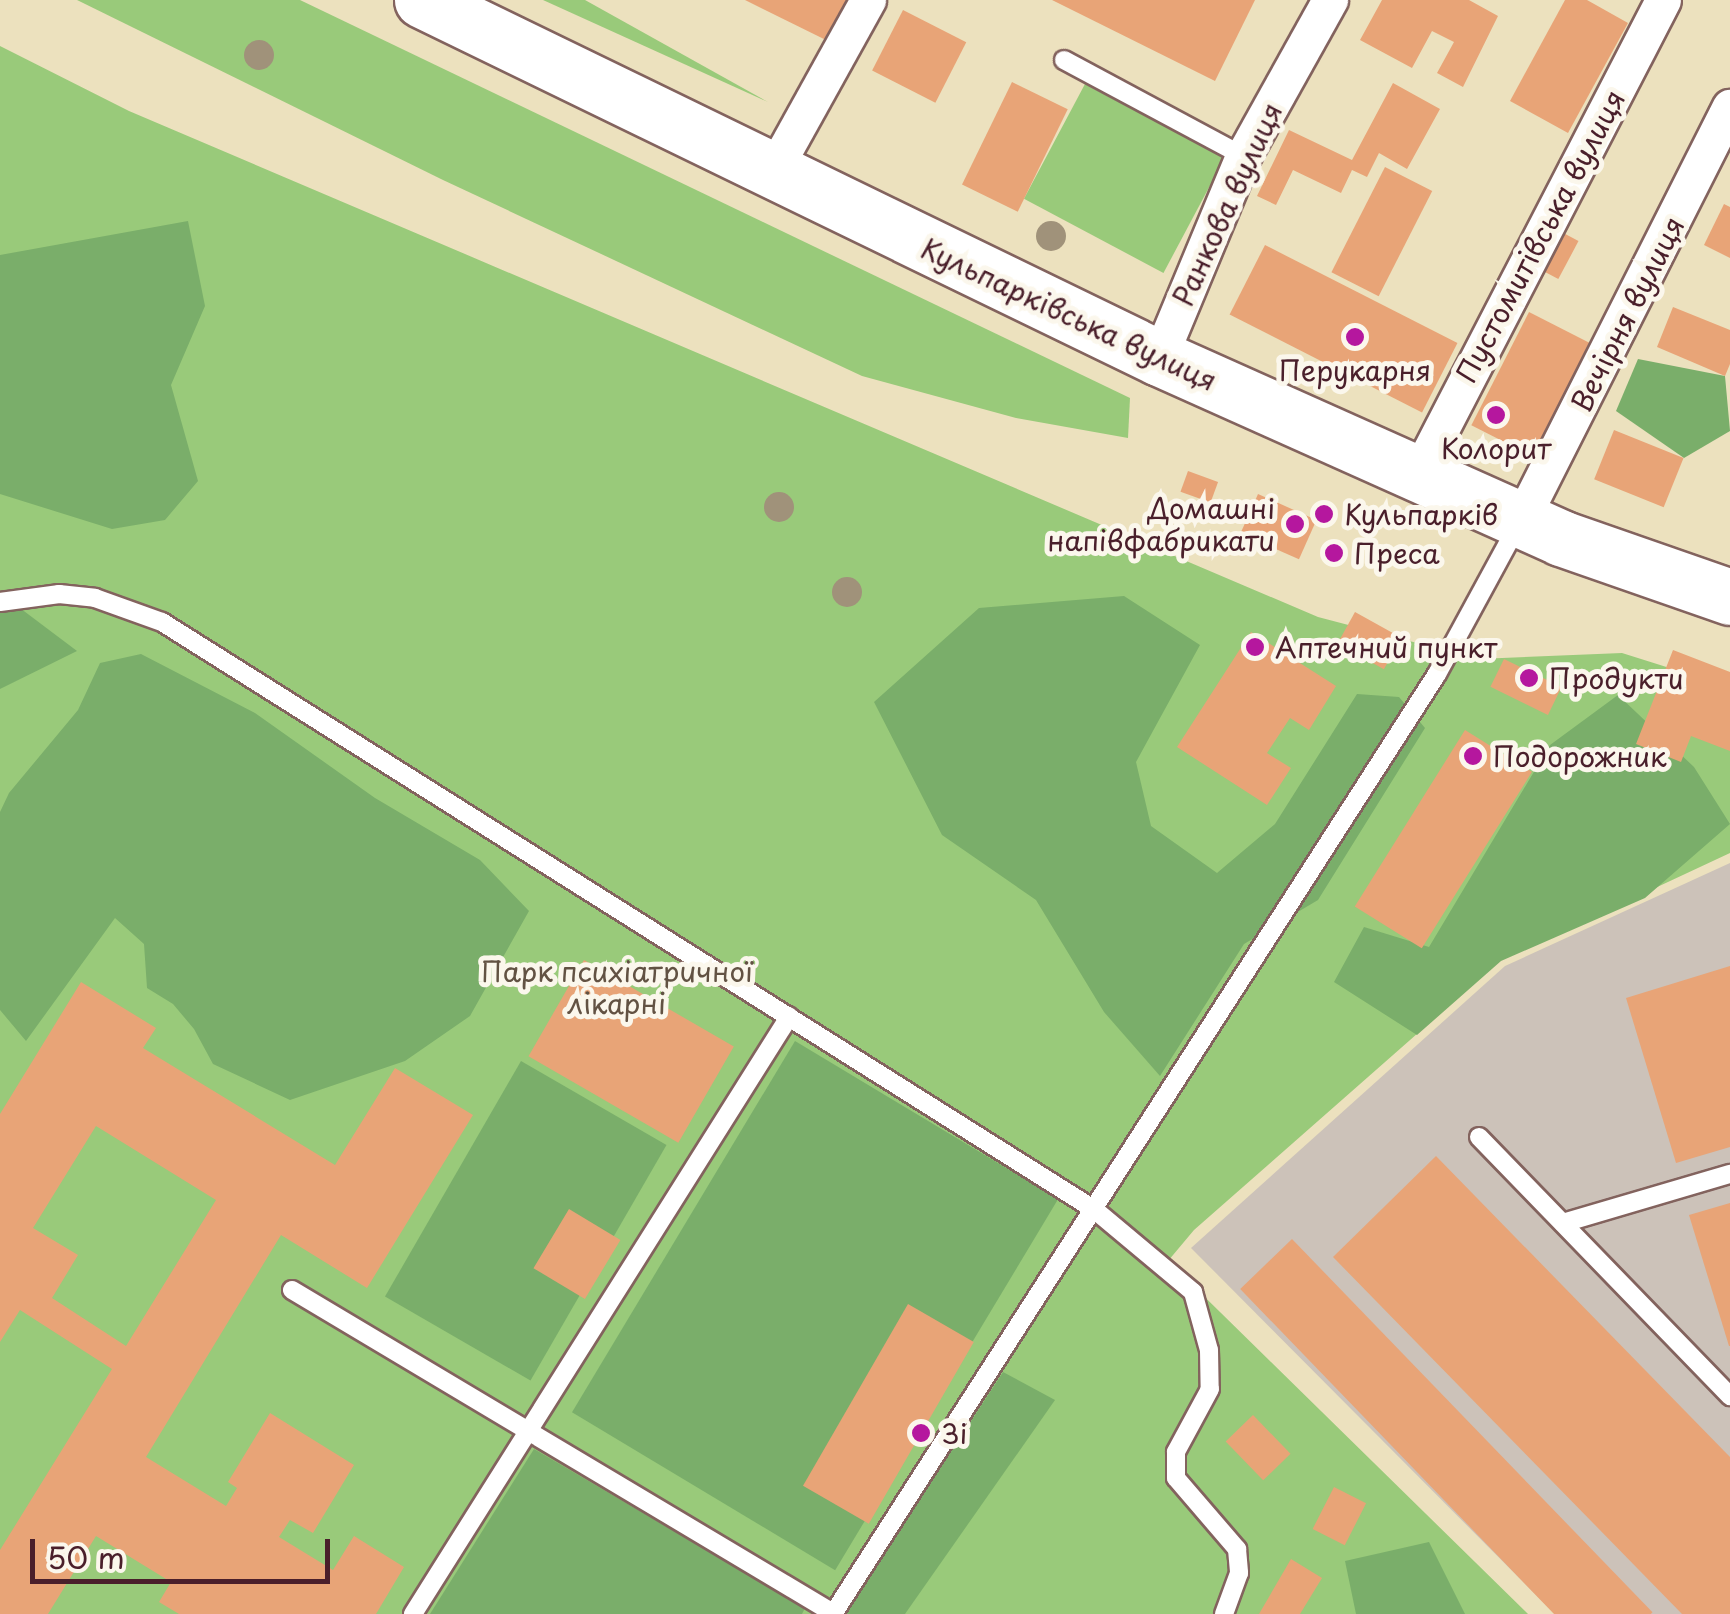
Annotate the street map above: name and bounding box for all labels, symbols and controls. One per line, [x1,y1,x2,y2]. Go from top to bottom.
street label: Пустомитівська вулиця [1448,84,1632,388]
street label: Ранкова вулиця [1165,97,1289,311]
street label: Вечірня вулиця [1563,211,1691,417]
street label: Кульпарківська вулиця [915,230,1223,398]
marker: Перукарня [1344,326,1366,348]
place label: Перукарня [1279,353,1431,387]
marker: Колорит [1485,404,1507,426]
place label: Колорит [1441,431,1551,465]
place label: Домашні напівфабрикати [1047,491,1275,557]
place label: Кульпарків [1344,497,1498,531]
marker: Кульпарків [1313,503,1335,525]
marker: Домашні напівфабрикати [1284,513,1306,535]
place label: Преса [1354,536,1440,570]
marker: Преса [1323,542,1345,564]
place label: Аптечний пункт [1275,630,1498,664]
marker: Аптечний пункт [1244,636,1266,658]
place label: Продукти [1549,661,1683,695]
marker: Продукти [1518,667,1540,689]
place label: Подорожник [1493,739,1667,773]
marker: Подорожник [1462,745,1484,767]
park label: Парк психіатричної лікарні [480,954,754,1020]
place label: 3і [941,1416,967,1450]
marker: 3і [910,1422,932,1444]
scale bar [35,1519,335,1581]
text: 50 m [47,1534,125,1579]

